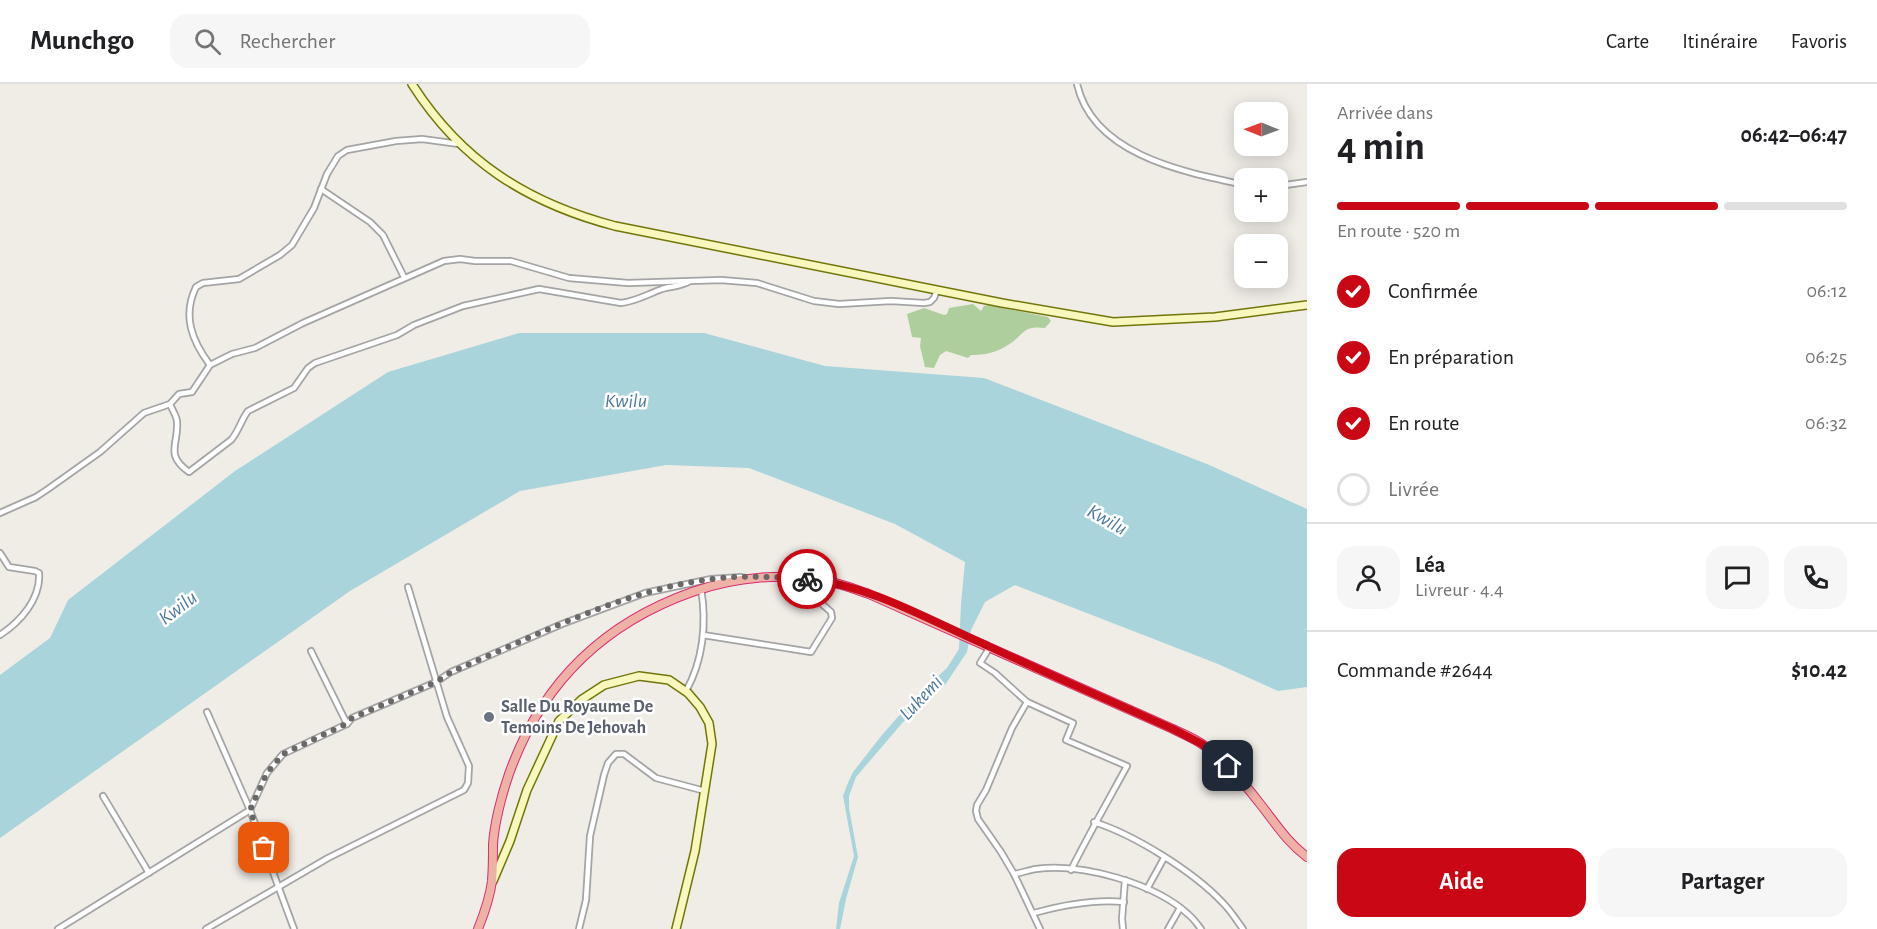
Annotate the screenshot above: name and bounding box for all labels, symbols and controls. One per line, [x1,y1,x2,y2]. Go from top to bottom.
search box [170,14,590,68]
icon: search [191,25,224,58]
text: Munchgo [30,27,134,55]
text: Rechercher [239,30,335,52]
text: Carte [1606,31,1649,52]
text: Itinéraire [1682,31,1758,52]
text: Favoris [1791,31,1847,52]
north arrow [1234,102,1288,156]
map controls [1234,102,1288,288]
text: Arrivée dans [1337,103,1433,123]
text: 06:42–06:47 [1741,124,1847,146]
text: 4 min [1337,128,1425,167]
button: + [1234,168,1288,222]
text: En route · 520 m [1337,221,1460,241]
button: − [1234,234,1288,288]
icon: check [1337,275,1370,308]
text: Confirmée [1388,280,1478,302]
text: 06:12 [1806,281,1847,301]
icon: check [1337,341,1370,374]
text: En préparation [1388,346,1514,368]
text: 06:25 [1805,347,1847,367]
water label: Kwilu [605,391,647,411]
icon: check [1337,407,1370,440]
text: En route [1388,412,1459,434]
text: 06:32 [1805,413,1847,433]
text: Livrée [1388,478,1439,500]
water label: Kwilu [1084,501,1130,539]
button: person [1337,546,1400,609]
button: chat [1706,546,1769,609]
button: phone [1784,546,1847,609]
courier [777,549,837,609]
text: Léa [1415,554,1445,576]
icon: bike [791,563,824,596]
text: Livreur · 4.4 [1415,580,1504,600]
water label: Kwilu [155,587,201,629]
text: Commande #2644 [1337,659,1493,681]
text: $10.42 [1791,659,1847,681]
water label: Lukemi [896,672,946,724]
place label: Salle Du Royaume De Temoins De Jehovah [501,698,653,737]
marker: Salle Du Royaume De Temoins De Jehovah [482,710,496,724]
pin [1202,740,1253,791]
icon: home [1211,749,1244,782]
pin [238,822,289,873]
icon: bag [247,831,280,864]
button: Aide [1337,848,1586,917]
button: Partager [1598,848,1847,917]

